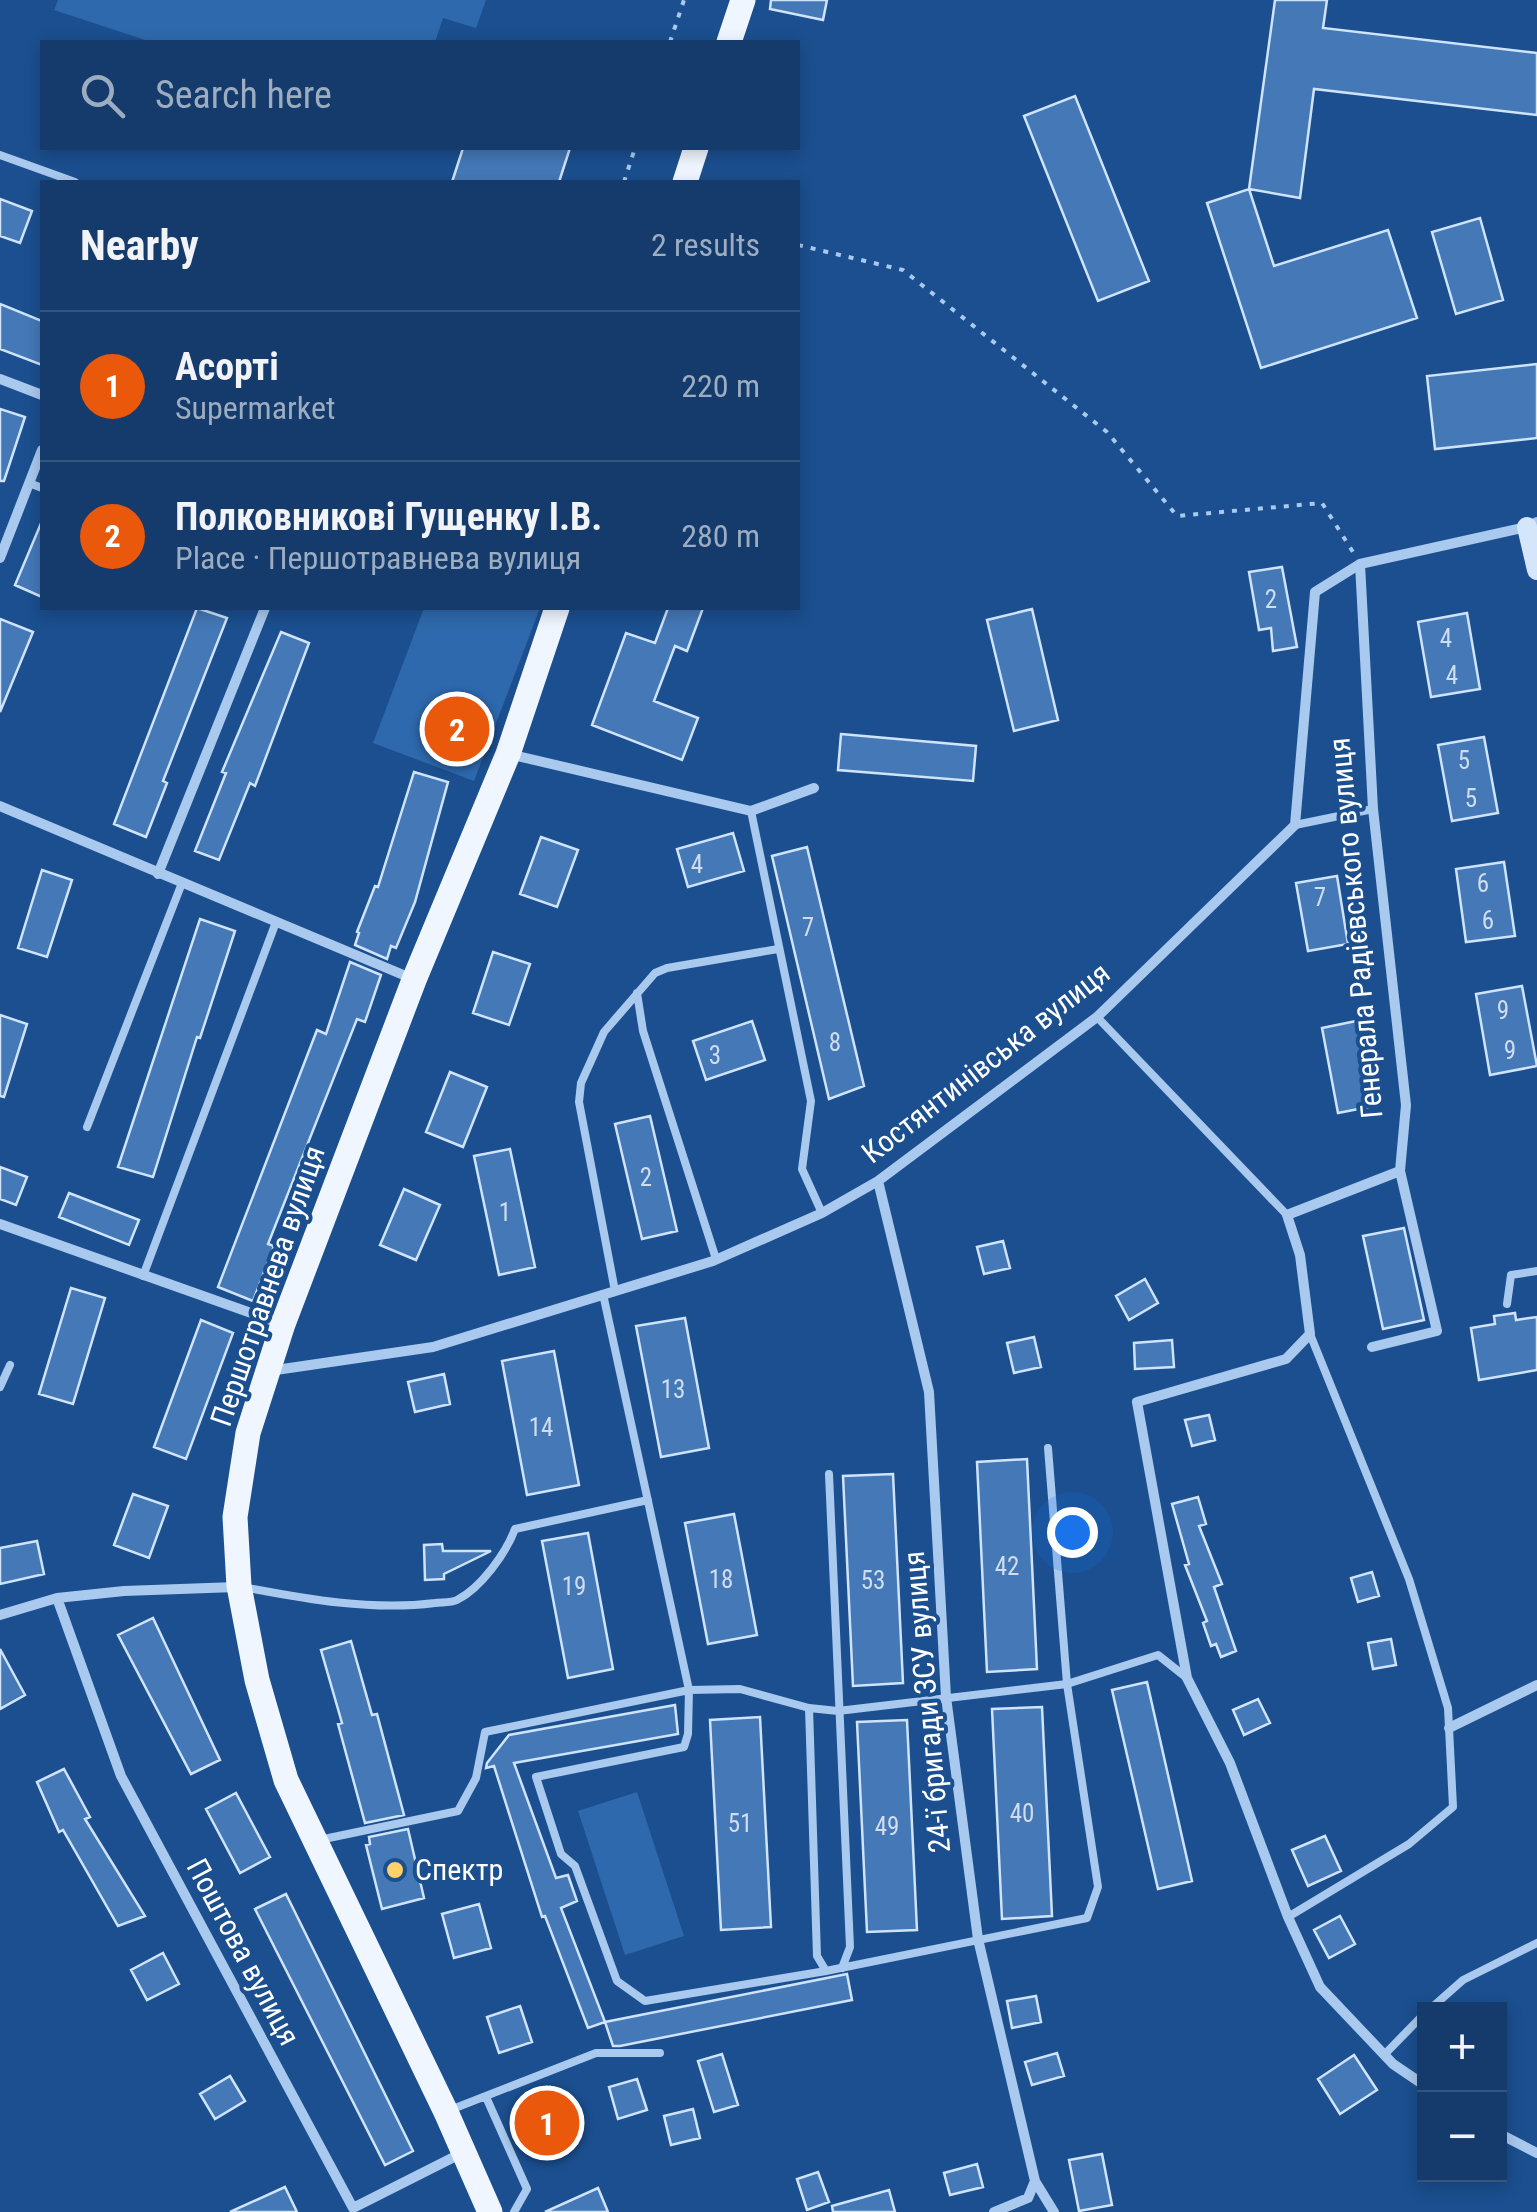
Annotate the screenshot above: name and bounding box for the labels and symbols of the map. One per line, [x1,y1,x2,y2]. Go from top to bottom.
house number: 2 [1265,585,1277,614]
house number: 4 [1440,624,1452,653]
house number: 4 [1446,661,1458,690]
pin: 2 [424,692,490,766]
street label: Генерала Радієвського вулиця [1321,736,1390,1120]
house number: 5 [1458,746,1470,775]
house number: 5 [1465,784,1477,813]
house number: 4 [691,850,703,879]
house number: 6 [1477,869,1489,898]
house number: 7 [1314,883,1326,912]
house number: 6 [1482,906,1494,935]
house number: 7 [802,913,814,942]
street label: Костянтинівська вулиця [855,955,1117,1170]
house number: 9 [1497,996,1509,1025]
house number: 8 [829,1028,841,1057]
house number: 9 [1504,1036,1516,1065]
house number: 3 [709,1041,721,1070]
street label: Першотравнева вулиця [203,1141,332,1430]
house number: 2 [640,1163,652,1192]
house number: 1 [499,1198,511,1227]
house number: 13 [661,1375,685,1404]
house number: 14 [529,1413,553,1442]
your location [1047,1507,1098,1558]
street label: 24-ї бригади ЗСУ вулиця [896,1550,957,1854]
house number: 42 [995,1552,1019,1581]
house number: 18 [709,1565,733,1594]
house number: 53 [861,1566,885,1595]
house number: 19 [562,1572,586,1601]
house number: 40 [1010,1799,1034,1828]
house number: 51 [728,1809,752,1838]
house number: 49 [875,1812,899,1841]
place label: Спектр [415,1852,503,1887]
street label: Поштова вулиця [180,1853,307,2051]
marker: Спектр [384,1859,406,1881]
pin: 1 [514,2086,580,2160]

